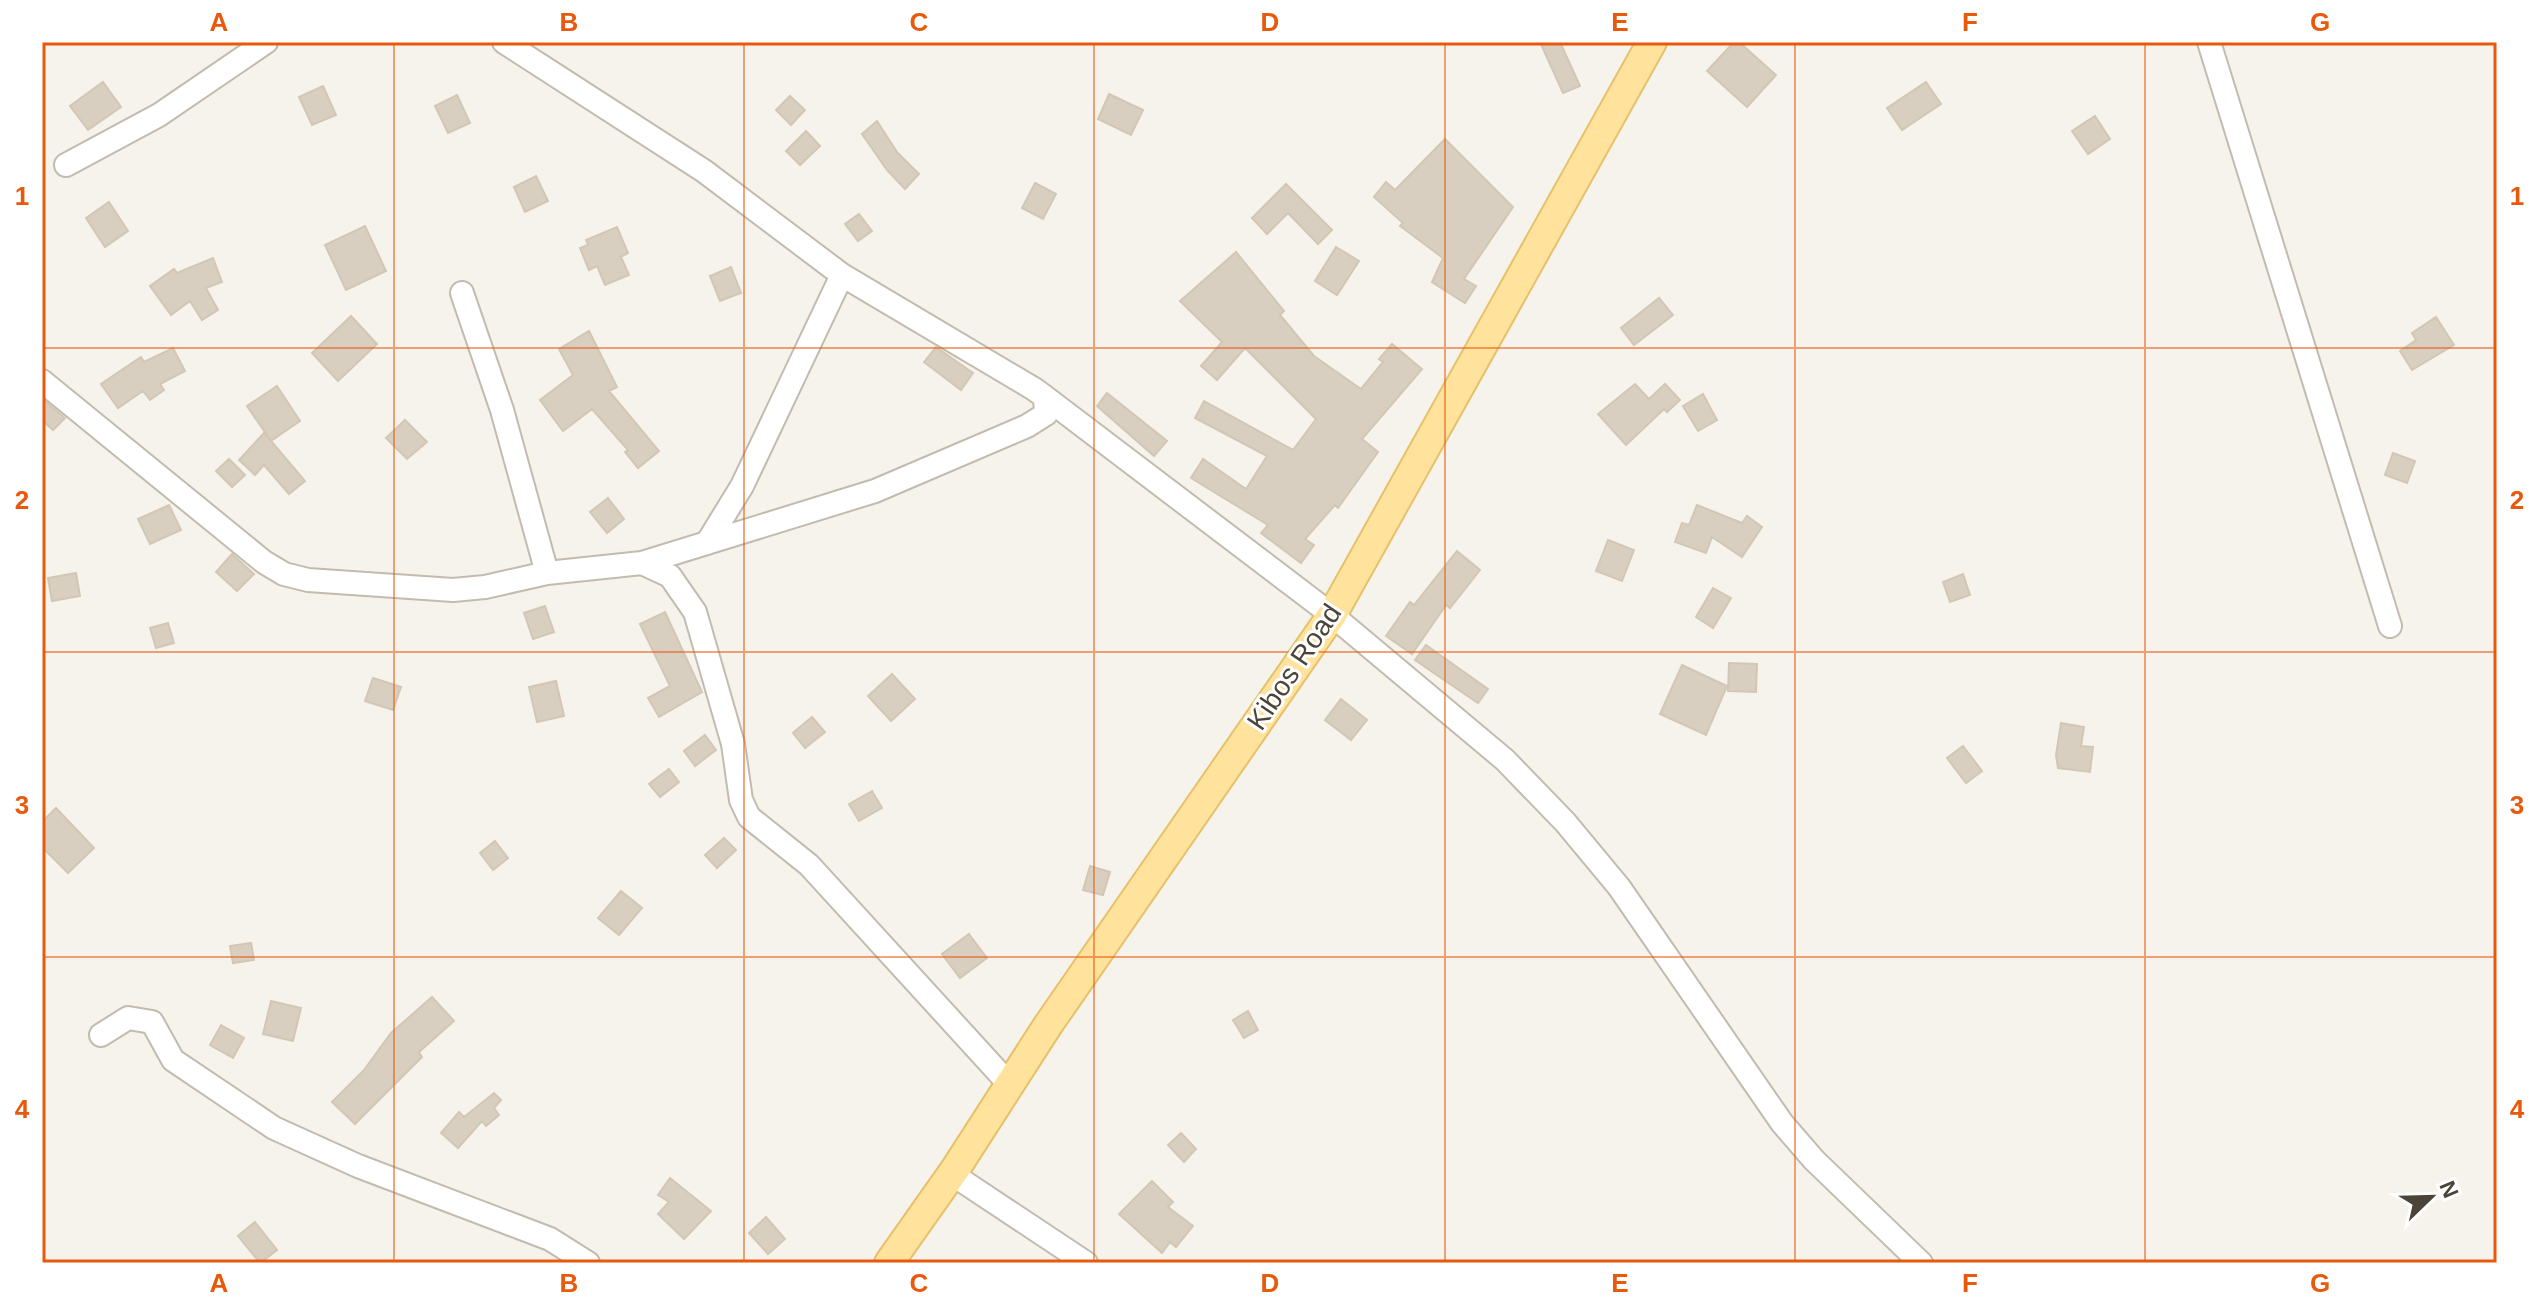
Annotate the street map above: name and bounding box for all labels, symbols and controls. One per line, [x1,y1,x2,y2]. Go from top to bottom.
text: A [210,7,229,37]
text: B [560,7,578,37]
text: C [910,7,929,37]
text: D [1261,7,1279,37]
text: E [1611,7,1629,37]
text: F [1962,7,1978,37]
text: G [2310,7,2330,37]
text: 1 [15,181,29,211]
text: 1 [2510,181,2524,211]
text: 2 [15,485,29,515]
text: 2 [2510,485,2524,515]
street label: Kibos Road [1241,598,1347,736]
text: 3 [15,790,29,820]
text: 3 [2510,790,2524,820]
text: 4 [15,1094,30,1124]
text: 4 [2510,1094,2525,1124]
north arrow [2391,1157,2471,1237]
text: N [2434,1177,2464,1202]
text: A [210,1268,229,1298]
text: B [560,1268,578,1298]
text: C [910,1268,929,1298]
text: D [1261,1268,1279,1298]
text: E [1611,1268,1629,1298]
text: F [1962,1268,1978,1298]
text: G [2310,1268,2330,1298]

